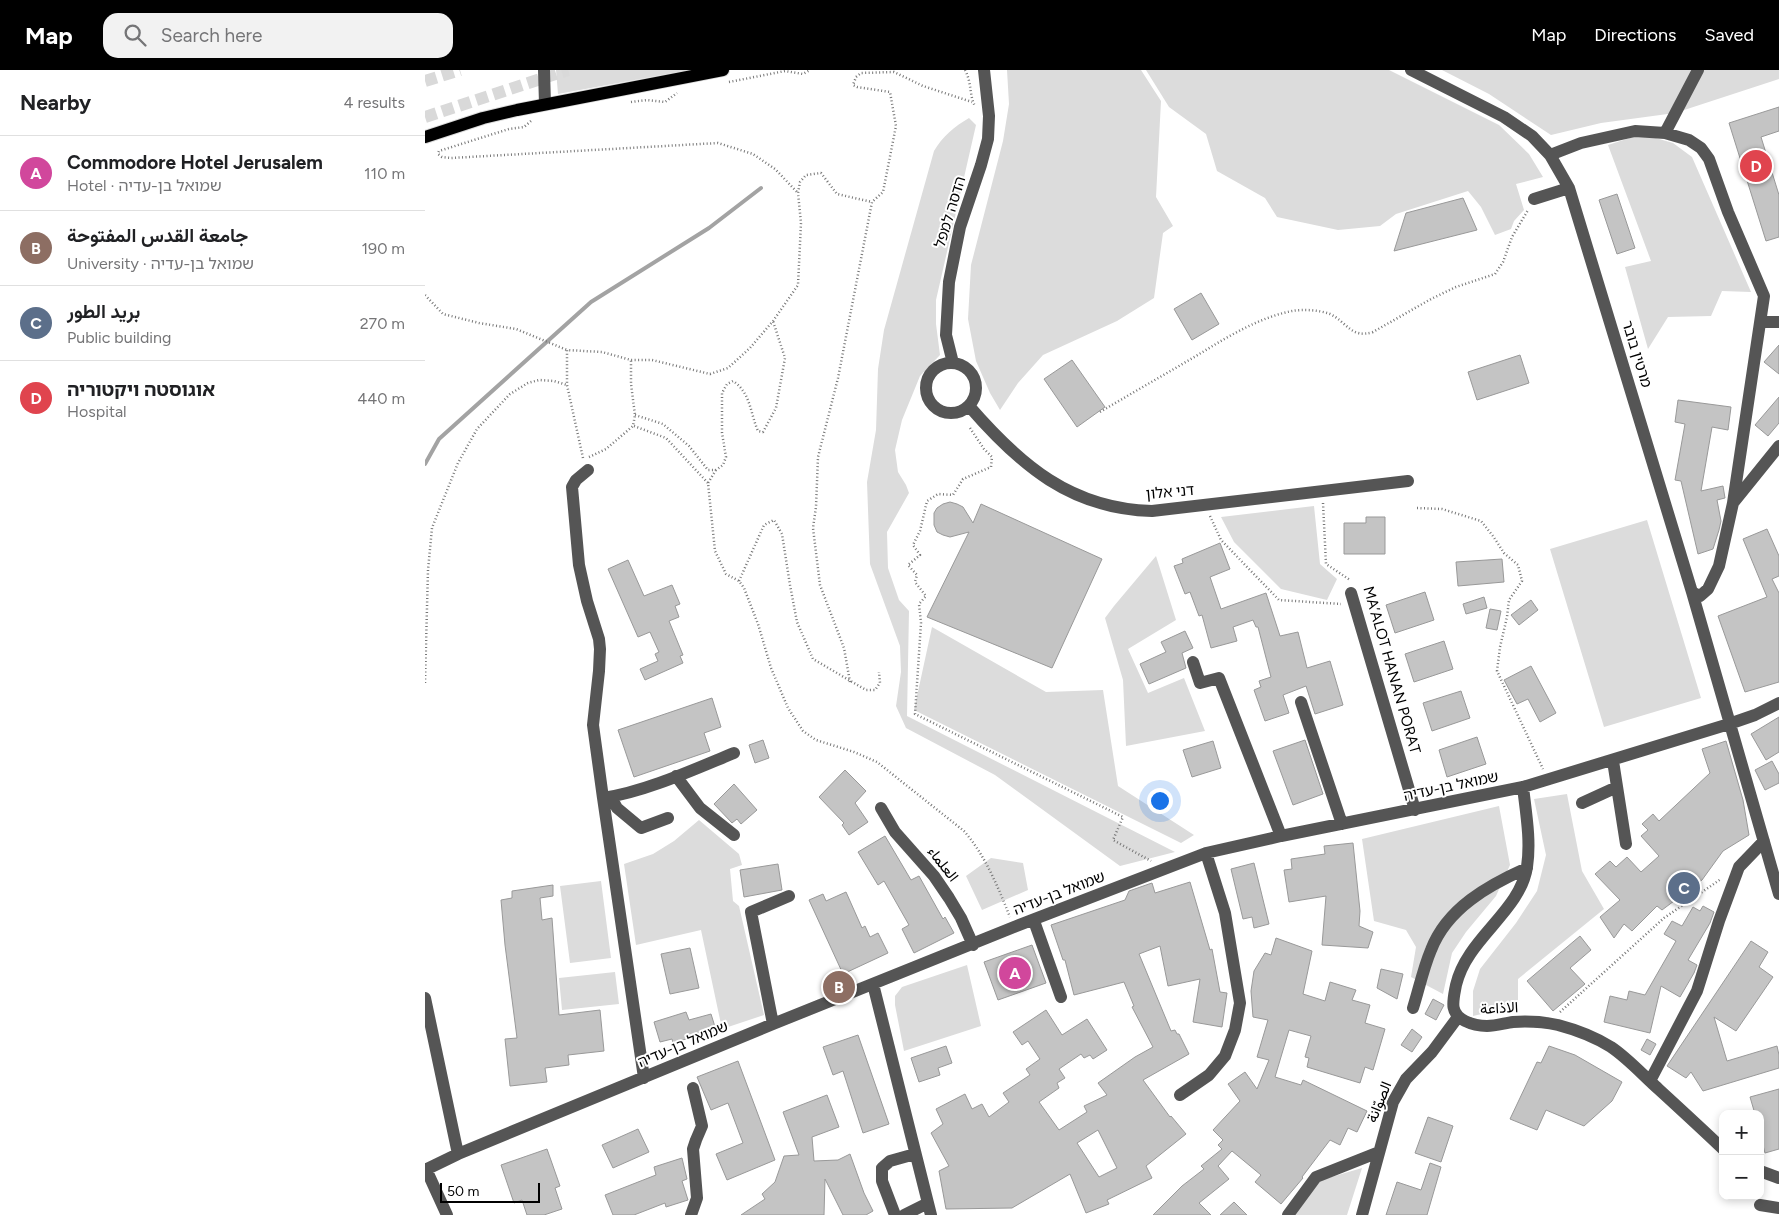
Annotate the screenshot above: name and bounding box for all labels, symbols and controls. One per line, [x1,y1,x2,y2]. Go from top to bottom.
search box [103,13,453,58]
text: Map [25,21,73,50]
icon: search [121,21,149,49]
text: Search here [161,24,262,47]
text: Map [1531,24,1566,46]
text: Directions [1594,24,1676,46]
text: Saved [1704,24,1754,46]
text: Nearby [20,90,91,115]
text: 4 results [344,93,405,112]
pin: D [1740,147,1772,185]
text: Commodore Hotel Jerusalem [67,151,323,174]
text: A [30,164,42,183]
text: 110 m [364,164,405,183]
street label: הדסה למפל [931,174,969,250]
text: Hotel · שמואל בן-עדיה [67,176,222,195]
text: جامعة القدس المفتوحة [67,224,248,247]
text: B [31,239,41,258]
text: 190 m [362,239,405,258]
text: University · שמואל בן-עדיה [67,254,254,273]
text: بريد الطور [67,300,140,323]
text: C [30,314,42,333]
text: 270 m [360,314,405,333]
street label: מרטין בובר [1618,318,1656,390]
text: Public building [67,328,171,347]
text: אוגוסטה ויקטוריה [67,378,215,401]
text: D [30,389,42,408]
text: 440 m [357,389,405,408]
text: Hospital [67,402,127,421]
street label: דני אלון [1145,481,1195,503]
street label: MA’ALOT HANAN PORAT [1359,584,1425,756]
street label: שמואל בן-עדיה [1402,767,1500,805]
your location [1147,788,1173,814]
street label: العلماء [924,843,962,885]
street label: שמואל בן-עדיה [1011,867,1107,919]
pin: C [1668,869,1700,907]
pin: A [999,954,1031,992]
pin: B [823,968,855,1006]
street label: الاذاعة [1479,998,1519,1018]
street label: שמואל בן-עדיה [635,1017,731,1071]
street label: الصوّانة [1363,1079,1395,1125]
map controls [1719,1110,1764,1200]
button: + [1719,1110,1764,1155]
button: − [1719,1155,1764,1200]
scale bar [440,1180,540,1203]
text: 50 m [447,1183,479,1200]

